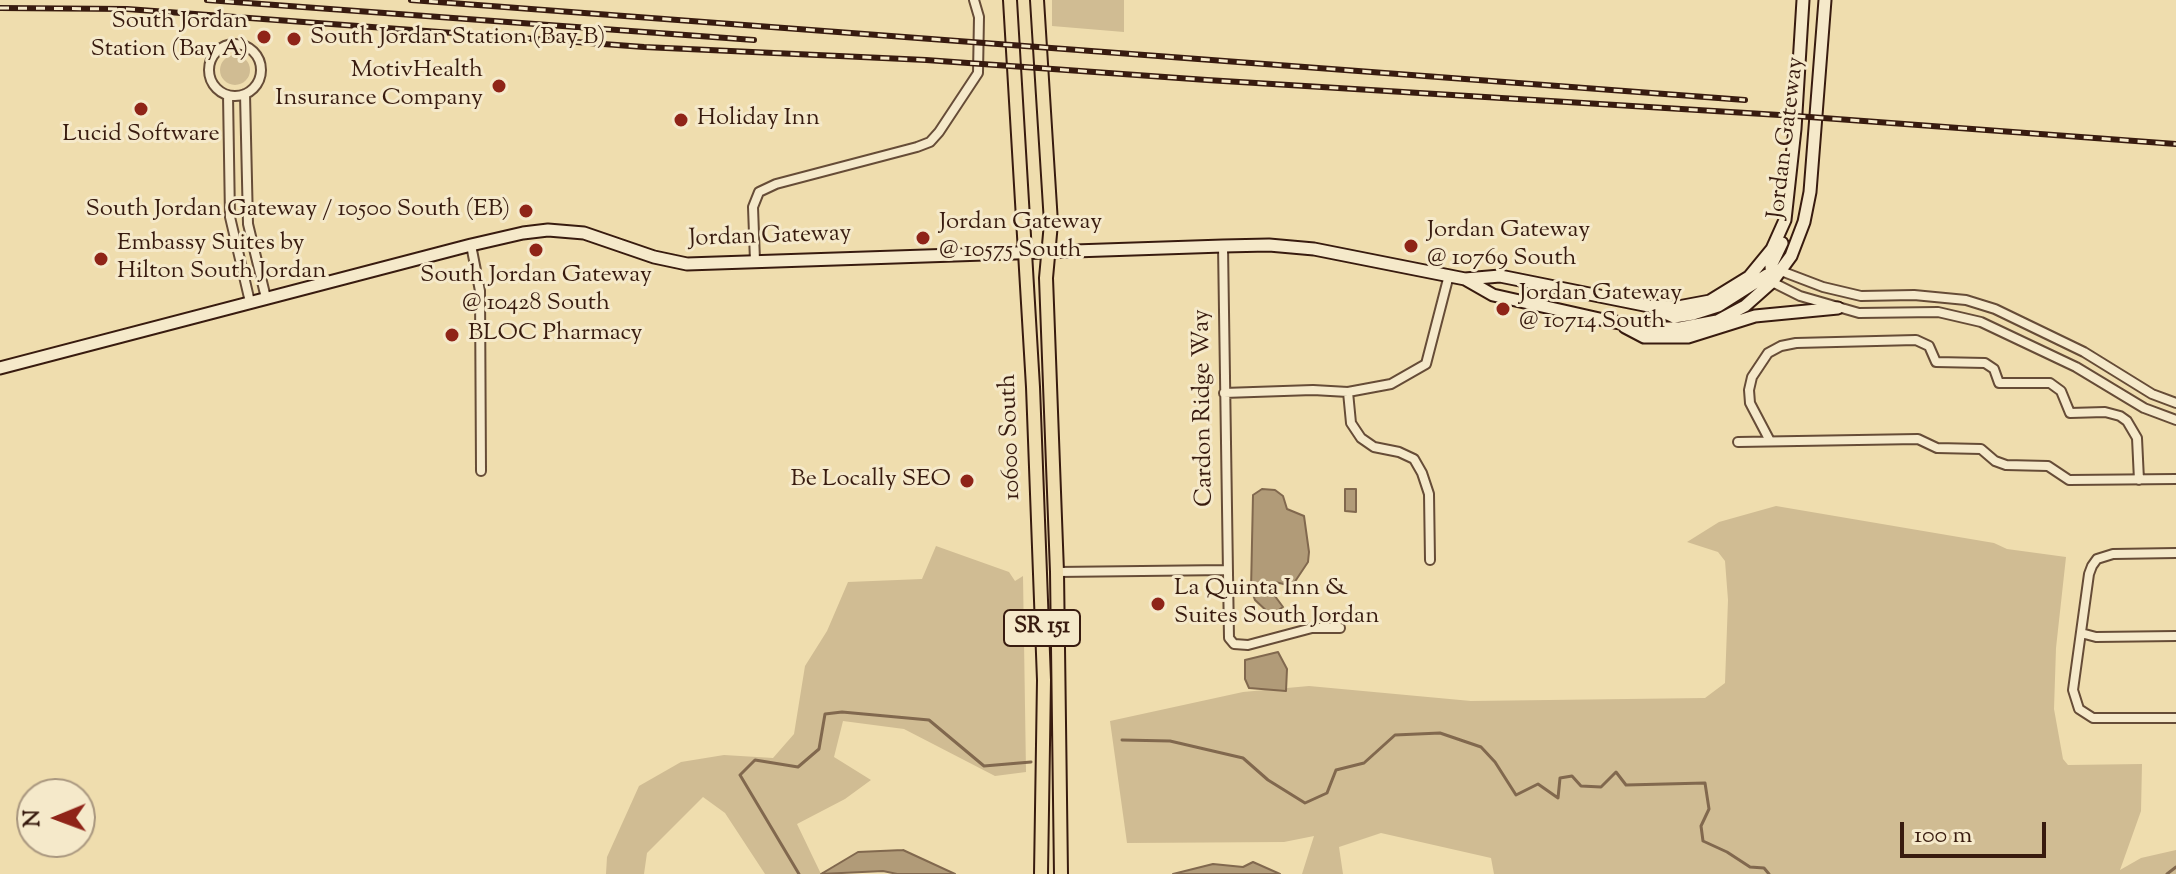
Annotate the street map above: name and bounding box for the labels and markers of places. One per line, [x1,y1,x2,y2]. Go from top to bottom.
place label: South Jordan Station (Bay A) [90,9,248,65]
place label: South Jordan Station (Bay B) [310,25,605,53]
marker: South Jordan Station (Bay A) [255,28,273,46]
marker: South Jordan Station (Bay B) [285,30,303,48]
place label: MotivHealth Insurance Company [275,58,483,114]
marker: MotivHealth Insurance Company [490,77,508,95]
marker: Lucid Software [132,100,150,118]
place label: Holiday Inn [697,106,820,134]
marker: Holiday Inn [672,111,690,129]
place label: Lucid Software [62,122,220,150]
place label: South Jordan Gateway / 10500 South (EB) [85,197,510,225]
marker: South Jordan Gateway / 10500 South (EB) [517,202,535,220]
place label: Jordan Gateway @ 10575 South [939,210,1102,266]
place label: Jordan Gateway @ 10769 South [1427,218,1590,274]
marker: Jordan Gateway @ 10575 South [914,229,932,247]
place label: Embassy Suites by Hilton South Jordan [117,231,326,287]
marker: Jordan Gateway @ 10769 South [1402,237,1420,255]
marker: South Jordan Gateway @ 10428 South [527,241,545,259]
marker: Embassy Suites by Hilton South Jordan [92,250,110,268]
place label: South Jordan Gateway @ 10428 South [420,263,652,319]
place label: Jordan Gateway @ 10714 South [1519,281,1682,337]
marker: Jordan Gateway @ 10714 South [1494,300,1512,318]
place label: BLOC Pharmacy [468,321,643,349]
marker: BLOC Pharmacy [443,326,461,344]
place label: Be Locally SEO [791,467,951,495]
marker: Be Locally SEO [958,472,976,490]
place label: La Quinta Inn & Suites South Jordan [1174,576,1379,632]
marker: La Quinta Inn & Suites South Jordan [1149,595,1167,613]

